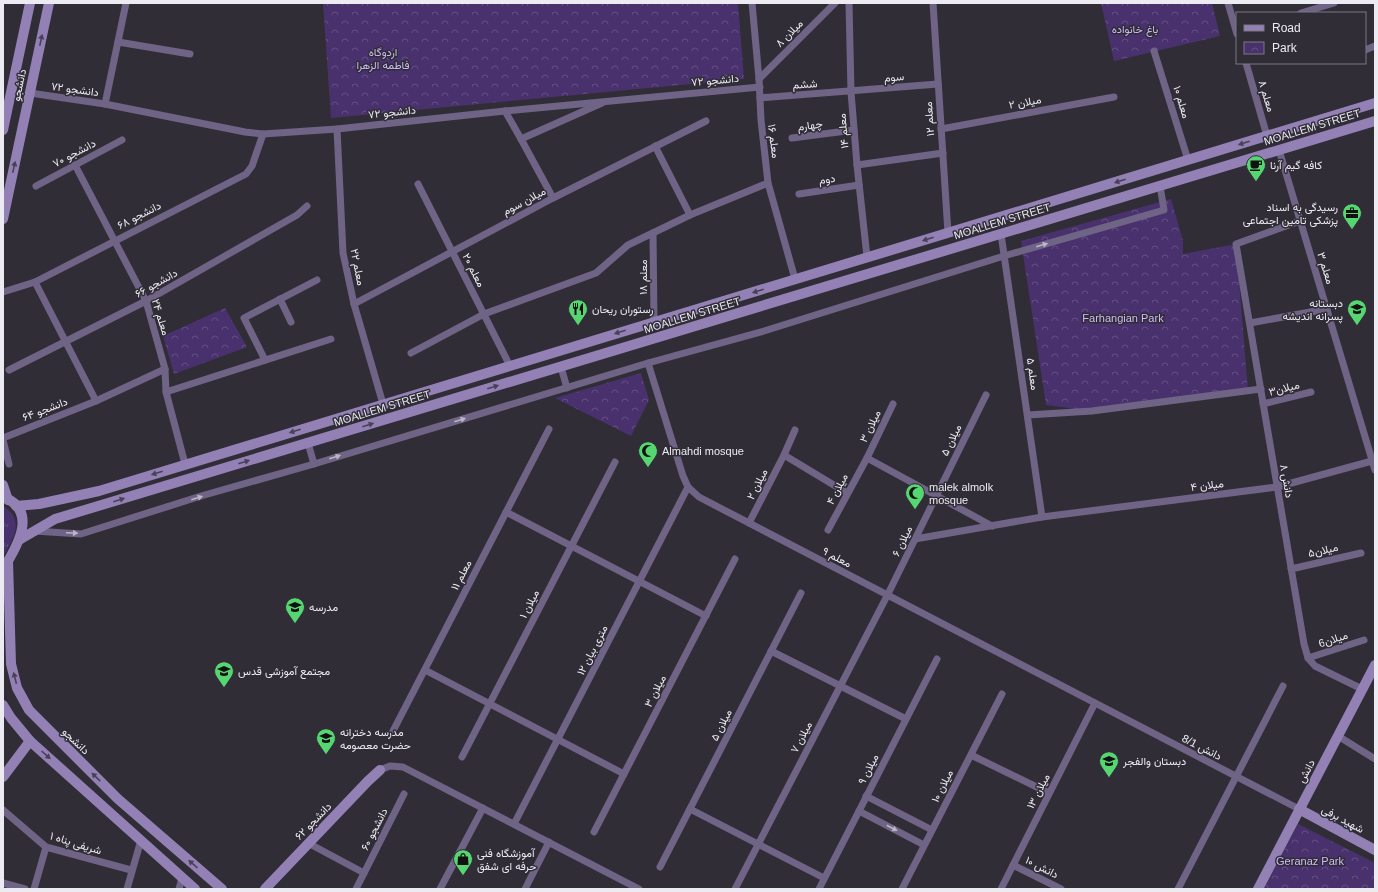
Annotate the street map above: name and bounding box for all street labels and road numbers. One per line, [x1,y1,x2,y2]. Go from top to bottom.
street label: میلان ۸ [773,17,806,50]
street label: دانشجو [10,68,29,102]
street label: سوم [883,70,905,86]
street label: دانشجو ۷۲ [691,72,739,89]
street label: ششم [792,77,818,93]
street label: معلم ۸ [1255,79,1277,114]
street label: دانشجو ۷۲ [50,80,100,99]
street label: معلم ۱۰ [1169,84,1193,120]
street label: میلان ۲ [1008,93,1042,112]
street label: معلم ۱۲ [922,101,938,137]
street label: دانشجو ۷۲ [368,104,417,121]
street label: MOALLEM STREET [1262,107,1362,147]
street label: معلم ۱۴ [835,113,853,149]
street label: چهارم [797,117,824,135]
street label: معلم ۱۶ [764,123,782,159]
street label: دانشجو ۷۰ [51,137,98,170]
street label: دوم [818,172,836,188]
street label: میلان سوم [500,185,549,219]
street label: دانشجو ۶۸ [115,199,163,232]
street label: MOALLEM STREET [952,201,1052,241]
street label: معلم ۲۲ [347,248,367,287]
street label: معلم ۳ [1314,250,1337,286]
street label: معلم ۲۰ [459,251,488,290]
street label: معلم ۱۸ [637,259,651,295]
street label: دانشجو ۶۶ [133,267,180,300]
street label: MOALLEM STREET [642,295,742,335]
street label: معلم ۲۴ [148,297,172,338]
street label: معلم ۵ [1023,357,1041,391]
street label: میلان۳ [1267,378,1301,399]
street label: MOALLEM STREET [332,388,432,428]
street label: دانشجو ۶۴ [21,395,70,424]
street label: میلان ۳ [857,408,884,444]
street label: میلان ۵ [938,422,965,458]
street label: دانش ۸ [1277,463,1296,499]
street label: میلان ۲ [744,467,771,502]
street label: میلان ۴ [824,471,851,507]
street label: میلان ۴ [1190,477,1225,494]
street label: میلان ۶ [890,524,915,559]
street label: میلان۵ [1307,541,1340,560]
street label: معلم ۹ [820,544,854,571]
street label: معلم ۱۱ [448,558,475,593]
street label: میلان ۱ [517,588,542,621]
street label: ۱۲ متری بیان [574,623,611,677]
street label: میلان6 [1317,629,1350,650]
street label: میلان ۳ [642,673,669,709]
street label: میلان ۵ [708,707,735,743]
street label: میلان ۷ [788,719,815,755]
street label: دانشجو [59,725,92,757]
street label: دانش 8/1 [1180,732,1224,763]
street label: میلان ۹ [855,752,882,787]
street label: دانش [1295,757,1318,785]
street label: میلان ۱۰ [929,768,956,805]
street label: میلان ۱۳ [1024,771,1053,811]
street label: دانشجو ۶۲ [292,800,334,843]
street label: شهید برفی [1319,803,1366,836]
street label: دانشجو ۶۰ [358,806,391,853]
street label: شریفی پناه ۱ [48,829,104,859]
street label: دانش ۱۰ [1023,854,1061,881]

